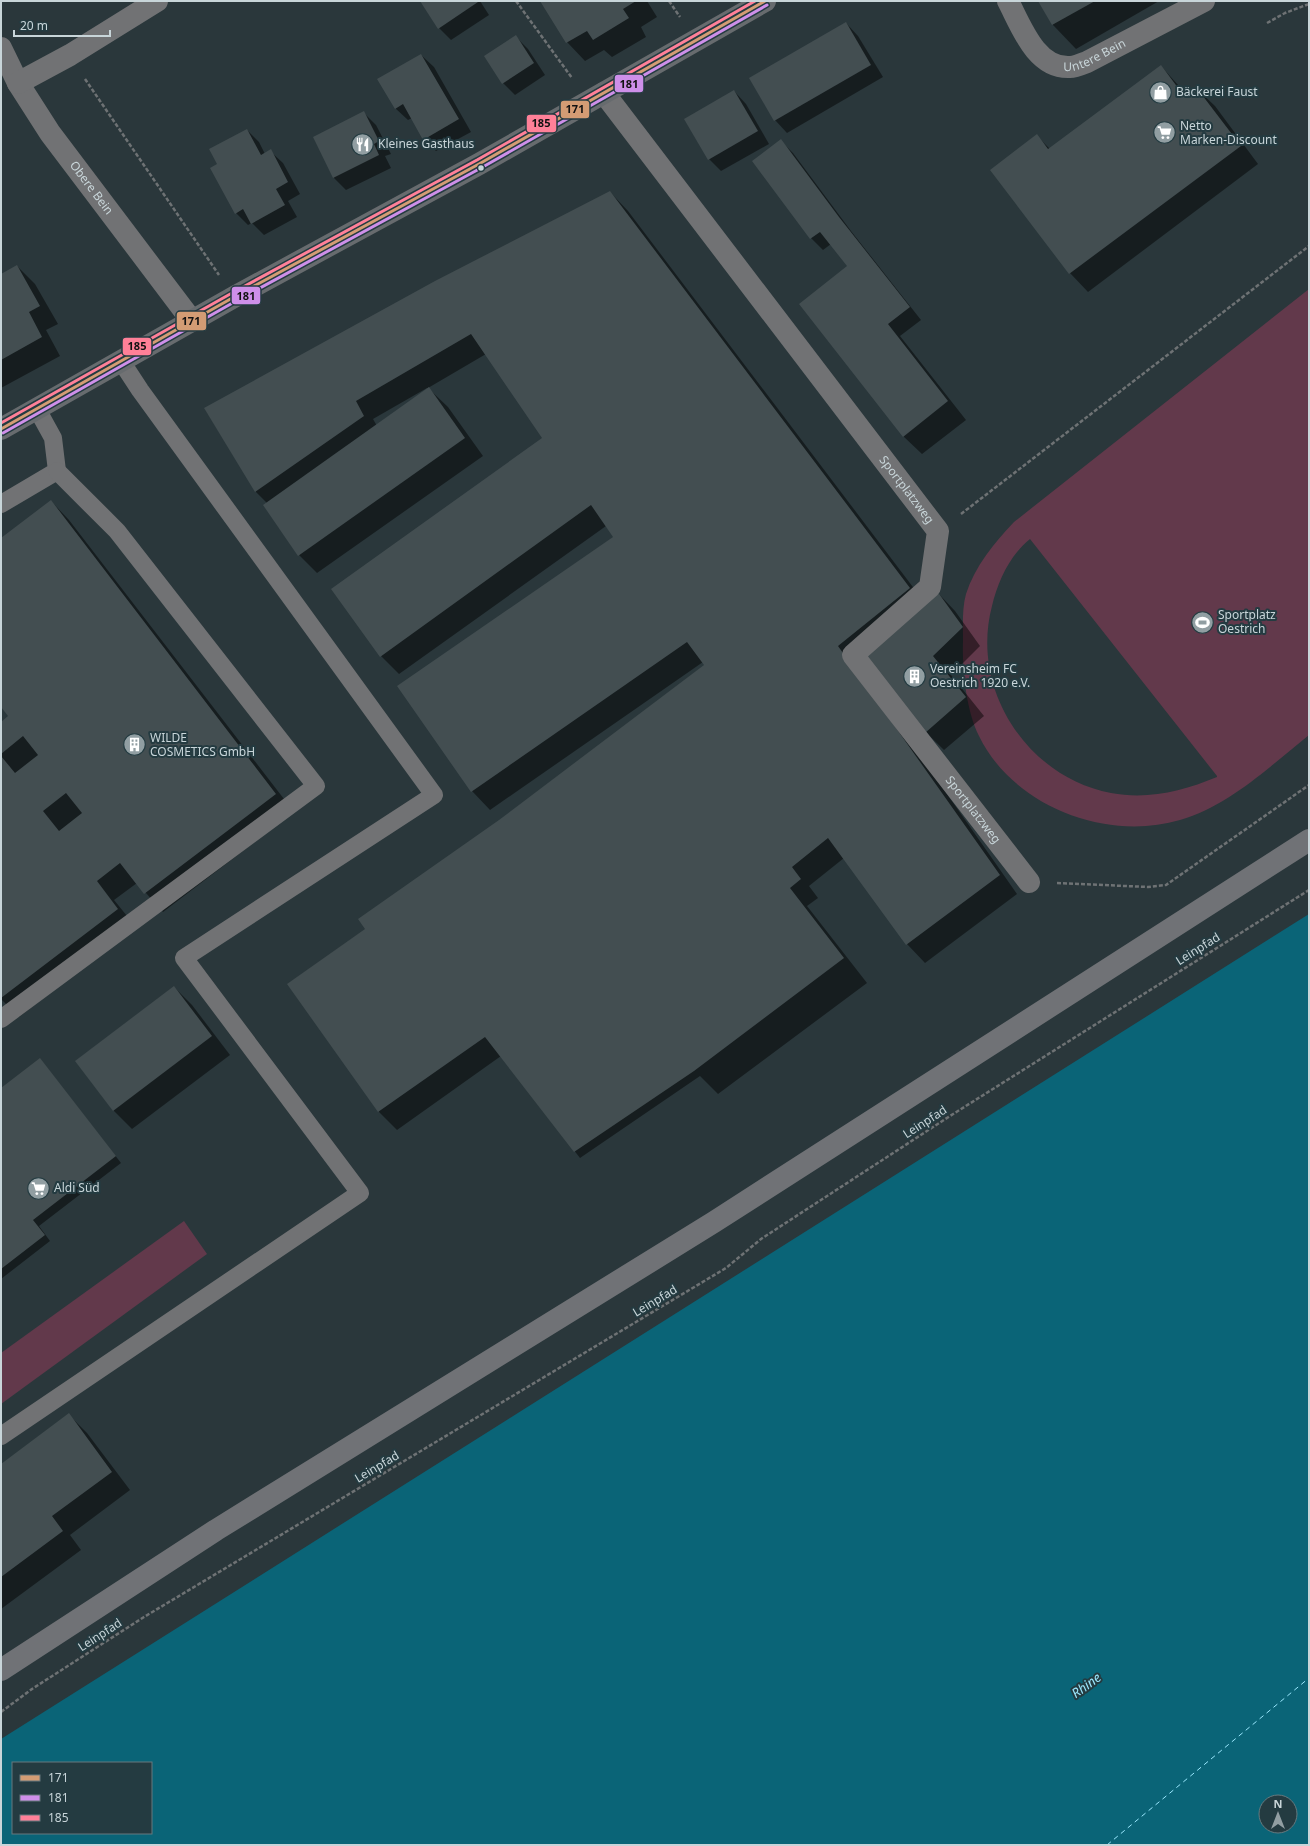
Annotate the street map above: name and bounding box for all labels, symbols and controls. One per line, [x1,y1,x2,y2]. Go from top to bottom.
scale bar [14,12,110,38]
text: 20 m [20,17,48,34]
street label: Untere Bein [1063,34,1128,75]
line badge: 181 [614,74,644,93]
text: 181 [620,76,638,91]
shop icon: Bäckerei Faust [1148,79,1174,105]
place label: Bäckerei Faust [1176,83,1258,100]
line badge: 171 [560,100,590,119]
text: 171 [566,101,584,116]
line badge: 185 [526,114,557,133]
text: 185 [532,115,550,130]
place label: Netto Marken-Discount [1180,117,1277,148]
supermarket icon: Netto Marken-Discount [1152,120,1178,146]
restaurant icon: Kleines Gasthaus [350,131,376,157]
place label: Kleines Gasthaus [378,135,475,152]
street label: Obere Bein [66,157,118,218]
unlabelled marker [476,163,486,173]
line badge: 181 [231,286,261,305]
text: 181 [237,288,255,303]
line badge: 171 [176,311,207,331]
text: 171 [182,313,200,328]
line badge: 185 [122,337,152,356]
text: 185 [128,338,146,353]
street label: Sportplatzweg [876,452,938,527]
place label: Sportplatz Oestrich [1218,606,1276,637]
sports icon: Sportplatz Oestrich [1189,609,1215,635]
place label: Vereinsheim FC Oestrich 1920 e.V. [930,660,1030,691]
building icon: Vereinsheim FC Oestrich 1920 e.V. [901,663,927,689]
place label: WILDE COSMETICS GmbH [150,729,255,760]
building icon: WILDE COSMETICS GmbH [121,732,147,758]
street label: Sportplatzweg [942,772,1005,847]
street label: Leinpfad [1172,928,1223,969]
street label: Leinpfad [899,1101,950,1142]
supermarket icon: Aldi Süd [25,1175,51,1201]
place label: Aldi Süd [54,1179,100,1196]
street label: Leinpfad [629,1281,680,1321]
street label: Leinpfad [351,1447,402,1487]
street label: Leinpfad [74,1614,125,1655]
water label: Rhine [1068,1668,1105,1702]
legend [12,1762,152,1834]
text: 171 [48,1769,69,1786]
text: 181 [48,1789,69,1806]
north arrow [1258,1794,1298,1834]
text: N [1274,1796,1282,1811]
text: 185 [48,1809,69,1826]

